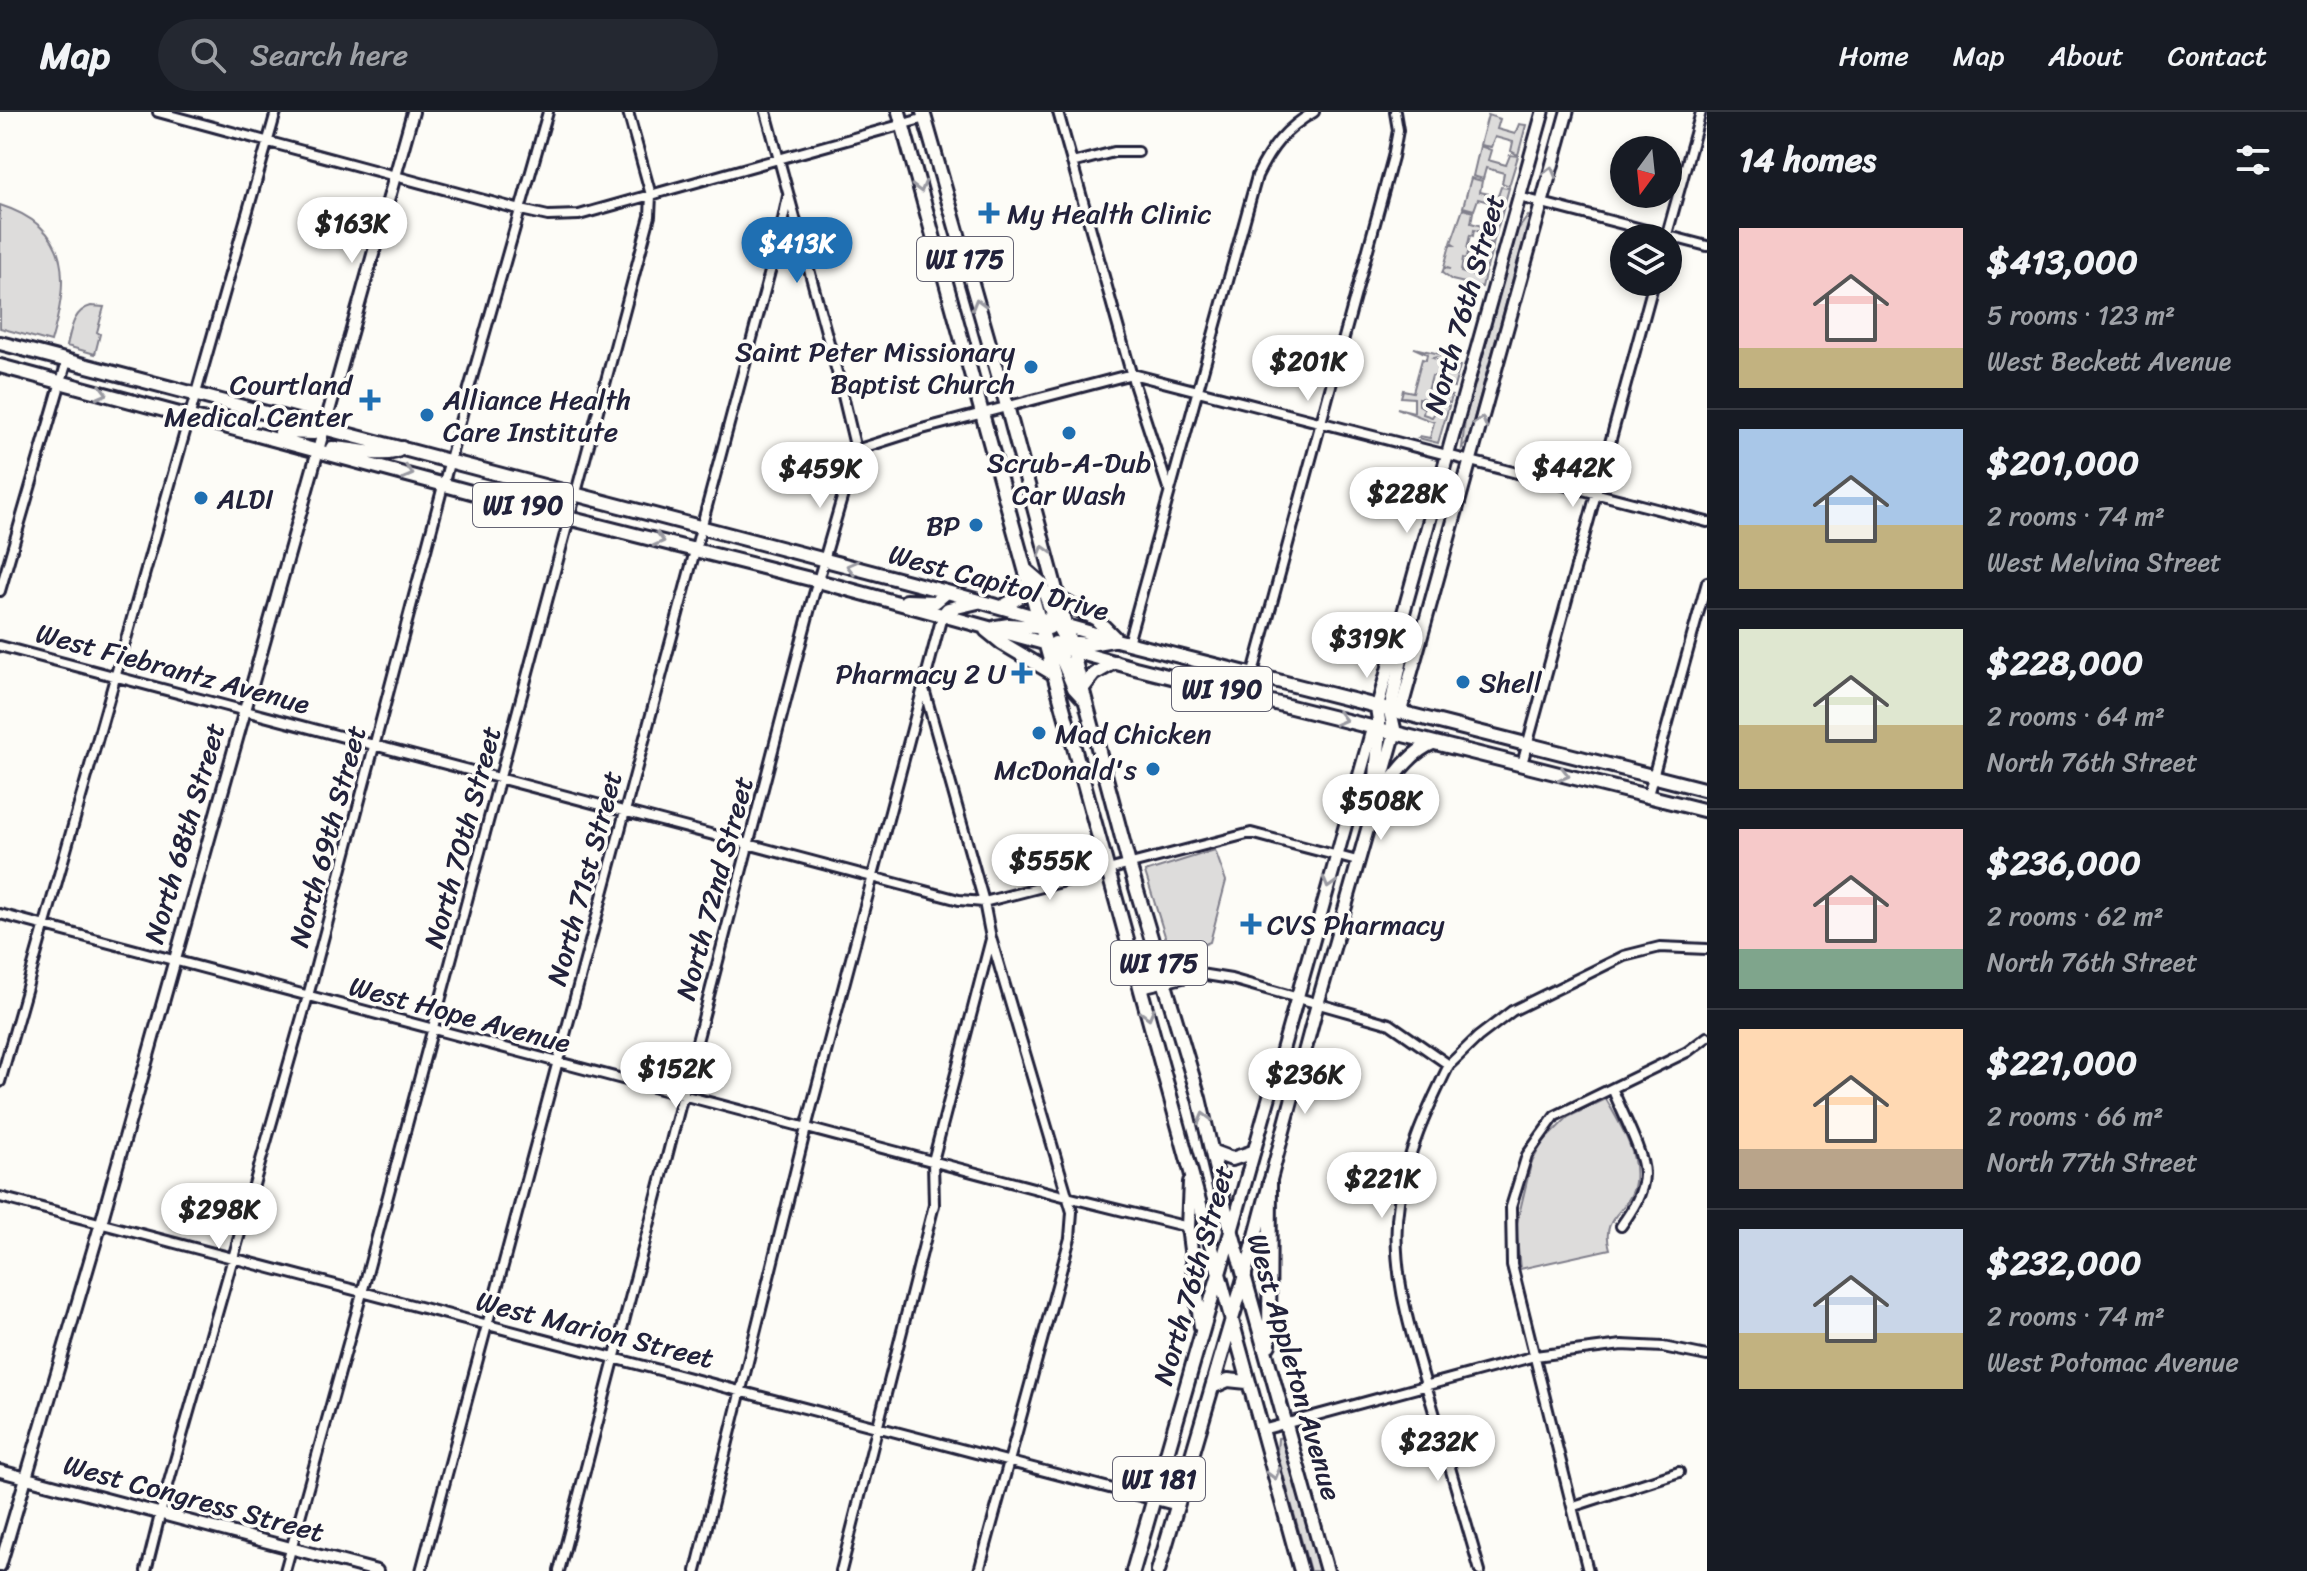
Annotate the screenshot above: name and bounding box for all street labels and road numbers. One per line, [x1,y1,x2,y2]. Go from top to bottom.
street label: North 76th Street [1410,188,1519,420]
road number: WI 175 [917,237,1013,281]
road number: WI 190 [473,483,573,527]
street label: West Capitol Drive [883,529,1115,635]
street label: West Fiebrantz Avenue [30,608,315,729]
road number: WI 190 [1172,667,1272,711]
street label: North 68th Street [130,717,239,949]
street label: North 69th Street [274,720,381,953]
street label: North 70th Street [409,720,516,954]
street label: North 71st Street [532,765,637,991]
street label: North 72nd Street [661,771,768,1006]
road number: WI 175 [1111,941,1207,985]
street label: West Hope Avenue [344,961,576,1068]
street label: North 76th Street [1139,1159,1248,1391]
street label: West Appleton Avenue [1233,1228,1356,1507]
street label: West Marion Street [471,1276,719,1383]
street label: West Congress Street [58,1440,330,1557]
road number: WI 181 [1113,1457,1205,1501]

